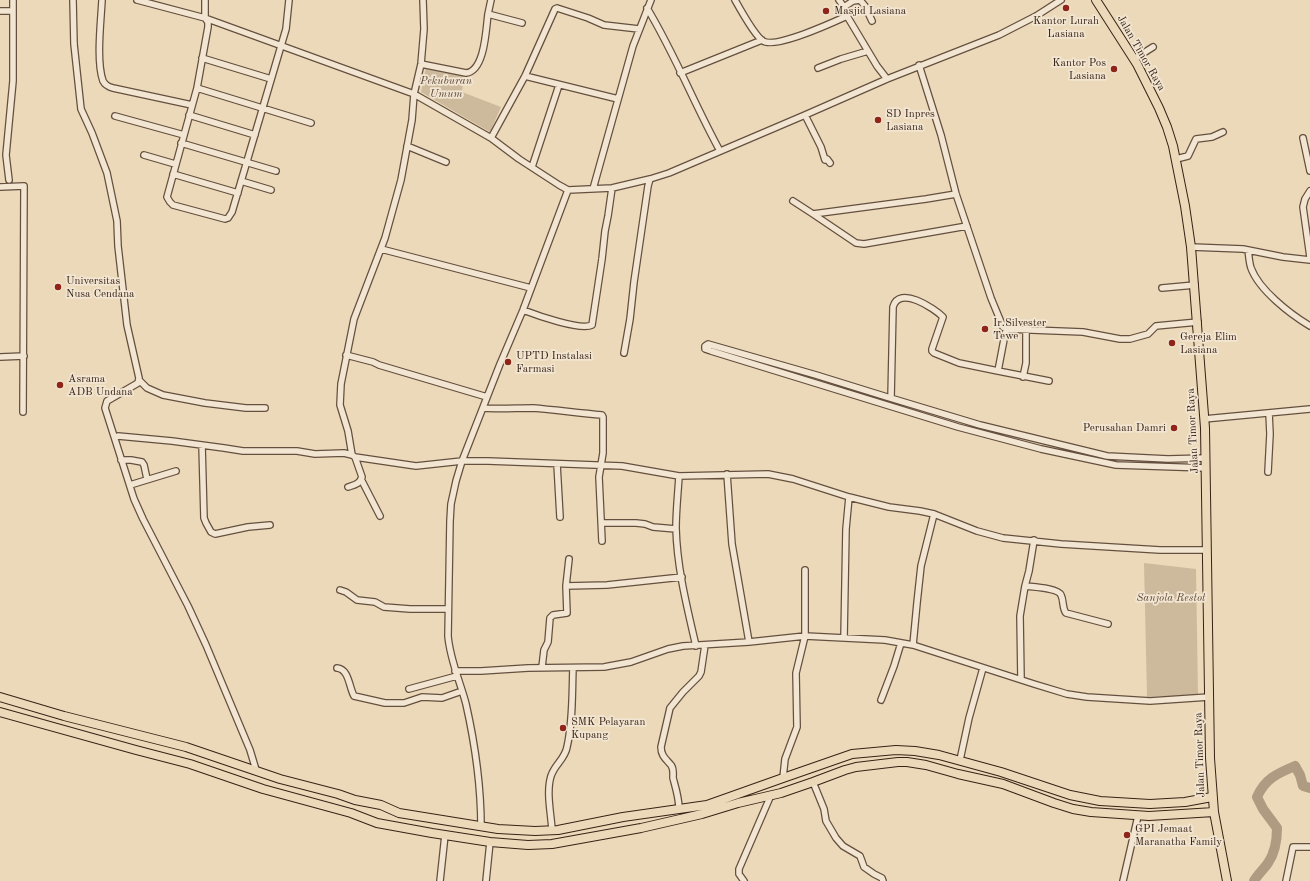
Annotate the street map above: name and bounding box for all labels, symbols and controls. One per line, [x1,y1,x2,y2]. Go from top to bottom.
marker: Kantor Lurah Lasiana [1061,3,1071,13]
place label: Masjid Lasiana [834,4,906,18]
marker: Masjid Lasiana [821,6,831,16]
street label: Jalan Timor Raya [1114,13,1168,93]
place label: Kantor Lurah Lasiana [1033,14,1099,40]
place label: Kantor Pos Lasiana [1052,56,1106,82]
marker: Kantor Pos Lasiana [1109,64,1119,74]
park label: Pekuburan Umum [420,74,472,100]
place label: SD Inpres Lasiana [886,107,935,133]
marker: SD Inpres Lasiana [873,115,883,125]
place label: Universitas Nusa Cendana [66,274,135,300]
marker: Universitas Nusa Cendana [53,282,63,292]
place label: Ir.Silvester Tewe [993,316,1046,342]
marker: Ir.Silvester Tewe [980,324,990,334]
place label: Gereja Elim Lasiana [1180,330,1237,356]
marker: Gereja Elim Lasiana [1167,338,1177,348]
place label: UPTD Instalasi Farmasi [516,349,592,375]
marker: UPTD Instalasi Farmasi [503,357,513,367]
place label: Asrama ADB Undana [68,372,133,398]
marker: Asrama ADB Undana [55,380,65,390]
street label: Jalan Timor Raya [1184,388,1202,474]
place label: Perusahan Damri [1083,421,1166,435]
marker: Perusahan Damri [1169,423,1179,433]
park label: Sanjola Restot [1136,591,1206,605]
street label: Jalan Timor Raya [1192,712,1208,798]
place label: SMK Pelayaran Kupang [571,715,645,741]
marker: SMK Pelayaran Kupang [558,723,568,733]
place label: GPI Jemaat Maranatha Family [1135,822,1222,848]
marker: GPI Jemaat Maranatha Family [1122,830,1132,840]

